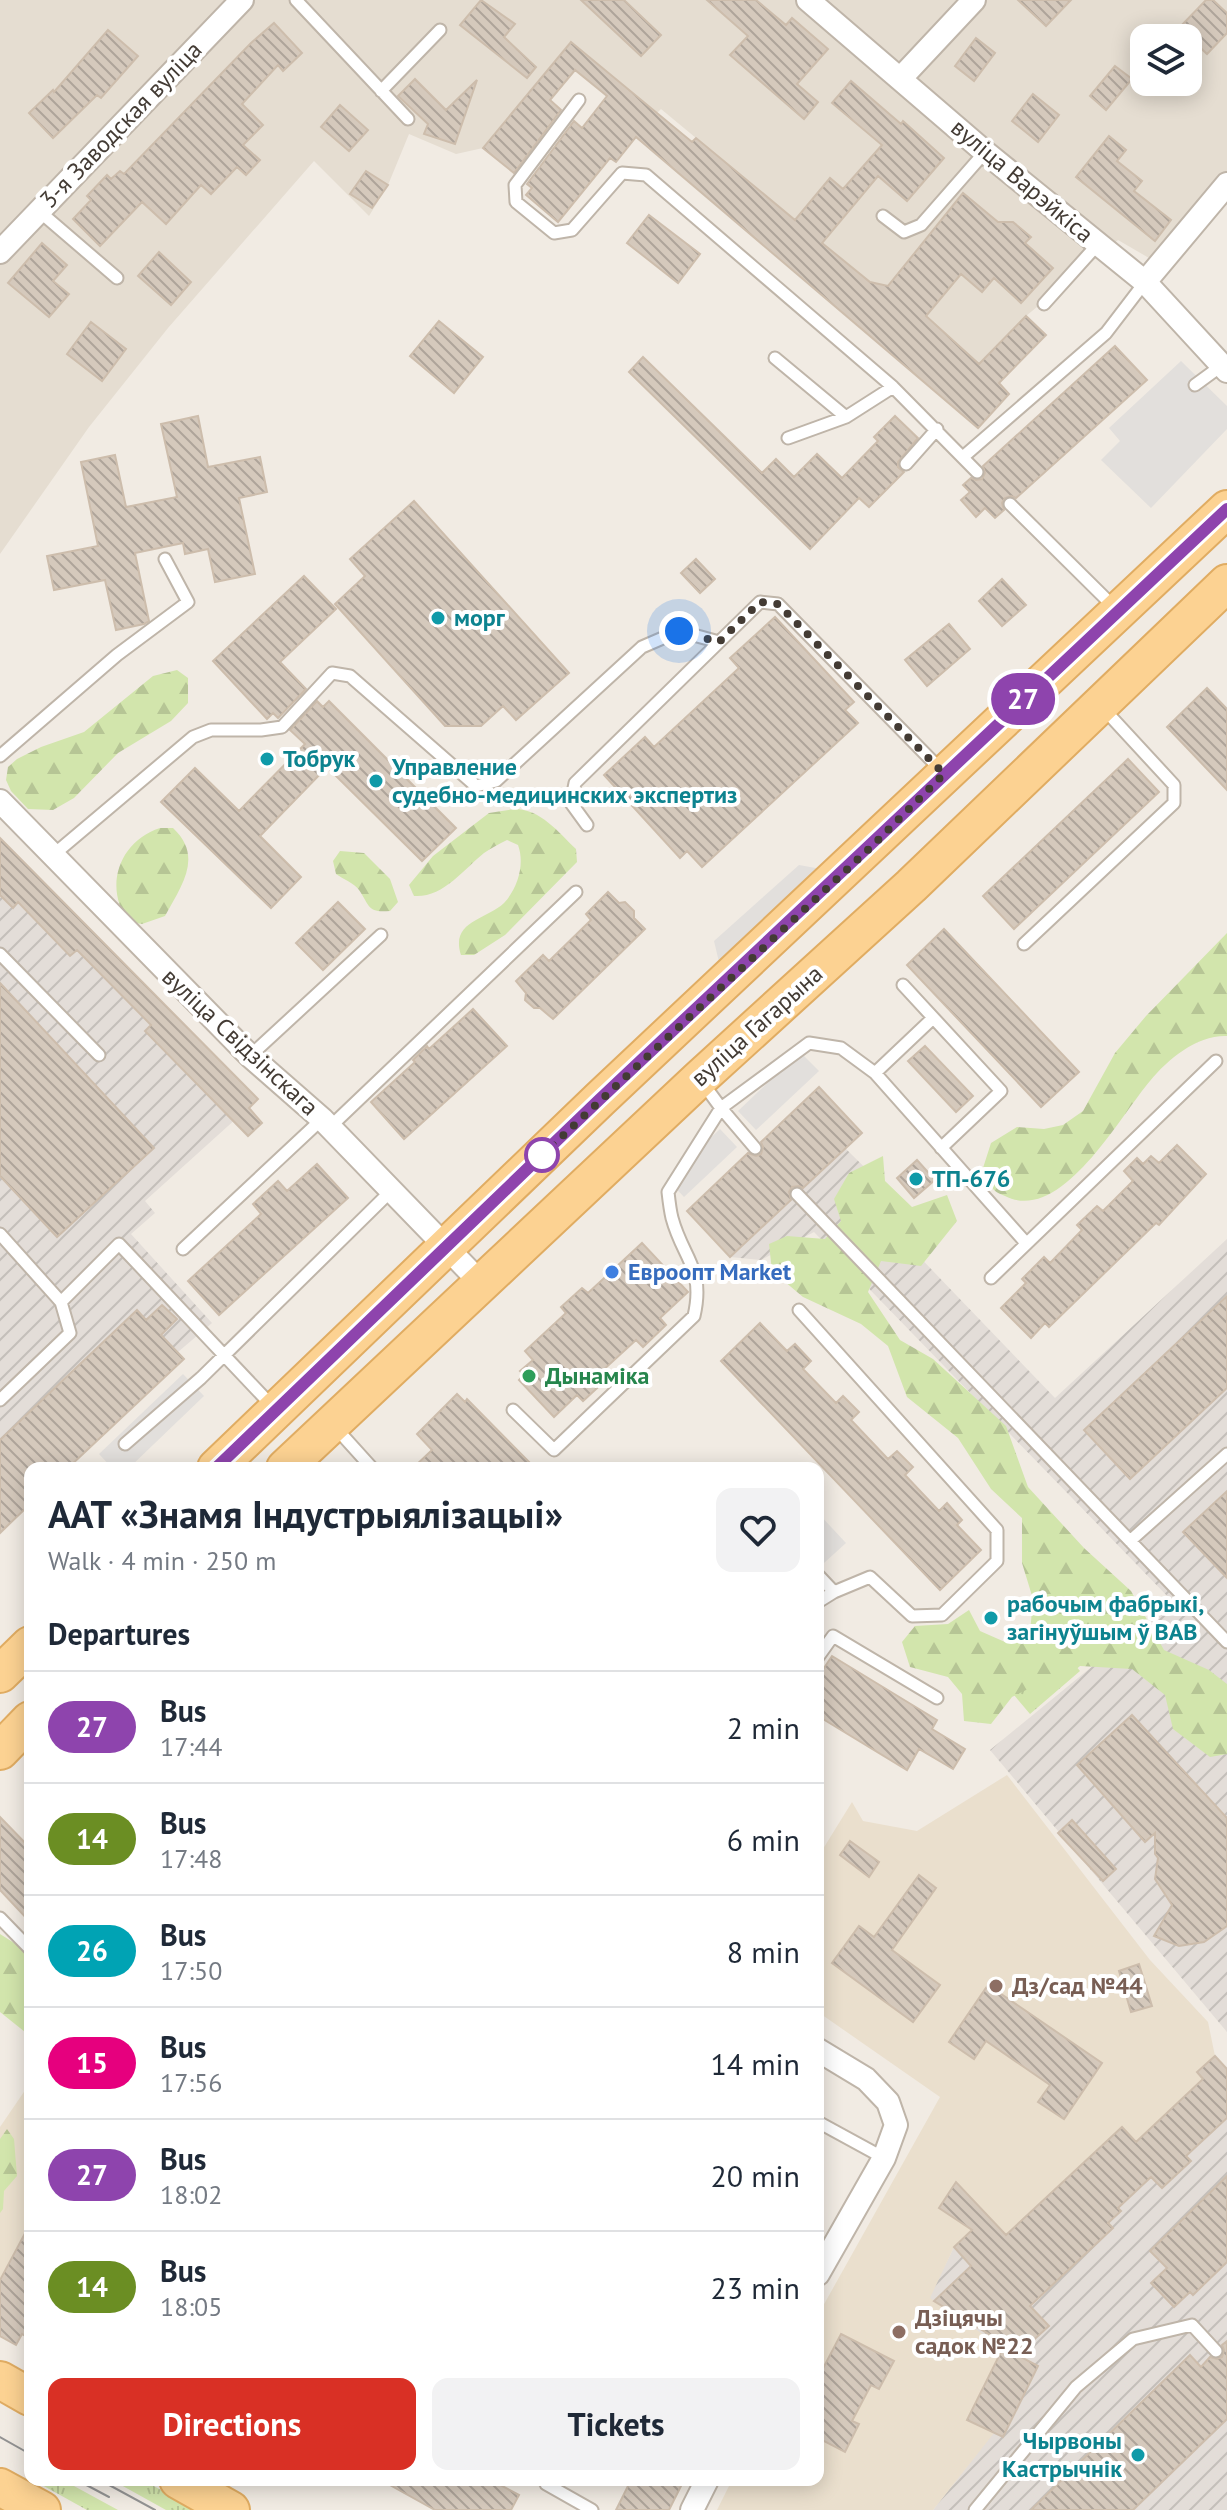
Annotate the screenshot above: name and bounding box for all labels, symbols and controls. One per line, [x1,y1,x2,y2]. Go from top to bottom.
map controls [1130,24,1202,96]
button: layers [1130,24,1202,96]
street label: 3-я Заводская вуліца [33,35,208,215]
street label: вуліца Варэйкіса [945,112,1100,249]
place label: морг [454,602,506,633]
marker: морг [429,609,447,627]
your location [659,611,699,651]
line badge: 27 [987,673,1059,725]
text: 27 [1007,680,1039,717]
place label: Тобрук [283,743,355,774]
marker: Тобрук [258,750,276,768]
place label: Управление судебно-медицинских экспертиз [391,751,737,810]
marker: Управление судебно-медицинских экспертиз [367,772,385,790]
street label: вуліца Гагарына [684,958,829,1093]
street label: вуліца Свідзінскага [156,961,325,1122]
unlabelled marker [525,1138,559,1172]
place label: ТП-676 [932,1163,1010,1194]
marker: ТП-676 [907,1170,925,1188]
place label: Евроопт Market [628,1256,792,1287]
marker: Евроопт Market [603,1263,621,1281]
place label: Дынаміка [545,1360,649,1391]
marker: Дынаміка [520,1367,538,1385]
button: heart [716,1488,800,1572]
text: ААТ «Знамя Індустрыялізацыі» [48,1489,563,1538]
text: Walk · 4 min · 250 m [48,1544,276,1577]
place label: рабочым фабрыкі, загінуўшым ў ВАВ [1007,1588,1204,1647]
marker: рабочым фабрыкі, загінуўшым ў ВАВ [982,1609,1000,1627]
text: Departures [48,1614,190,1653]
text: Bus [160,1691,207,1730]
text: 27 [76,1708,108,1745]
text: 2 min [727,1708,800,1747]
text: 17:44 [160,1730,222,1763]
text: Bus [160,1803,207,1842]
text: 14 [76,1820,108,1857]
text: 6 min [727,1820,800,1859]
text: 17:48 [160,1842,222,1875]
text: Bus [160,1915,207,1954]
text: 26 [76,1932,108,1969]
text: 8 min [727,1932,800,1971]
text: 17:50 [160,1954,222,1987]
place label: Дз/сад №44 [1012,1970,1143,2001]
marker: Дз/сад №44 [987,1977,1005,1995]
text: Bus [160,2027,207,2066]
text: 15 [76,2044,108,2081]
text: 14 min [710,2044,800,2083]
text: 17:56 [160,2066,222,2099]
text: Bus [160,2139,207,2178]
text: 27 [76,2156,108,2193]
text: 20 min [710,2156,800,2195]
text: 18:02 [160,2178,222,2211]
text: Bus [160,2251,207,2290]
text: 14 [76,2268,108,2305]
text: 23 min [710,2268,800,2307]
text: 18:05 [160,2290,222,2323]
place label: Дзіцячы садок №22 [915,2302,1034,2361]
marker: Дзіцячы садок №22 [890,2323,908,2341]
button: Directions [48,2378,416,2470]
button: Tickets [432,2378,800,2470]
place label: Чырвоны Кастрычнік [1002,2425,1122,2484]
marker: Чырвоны Кастрычнік [1129,2446,1147,2464]

